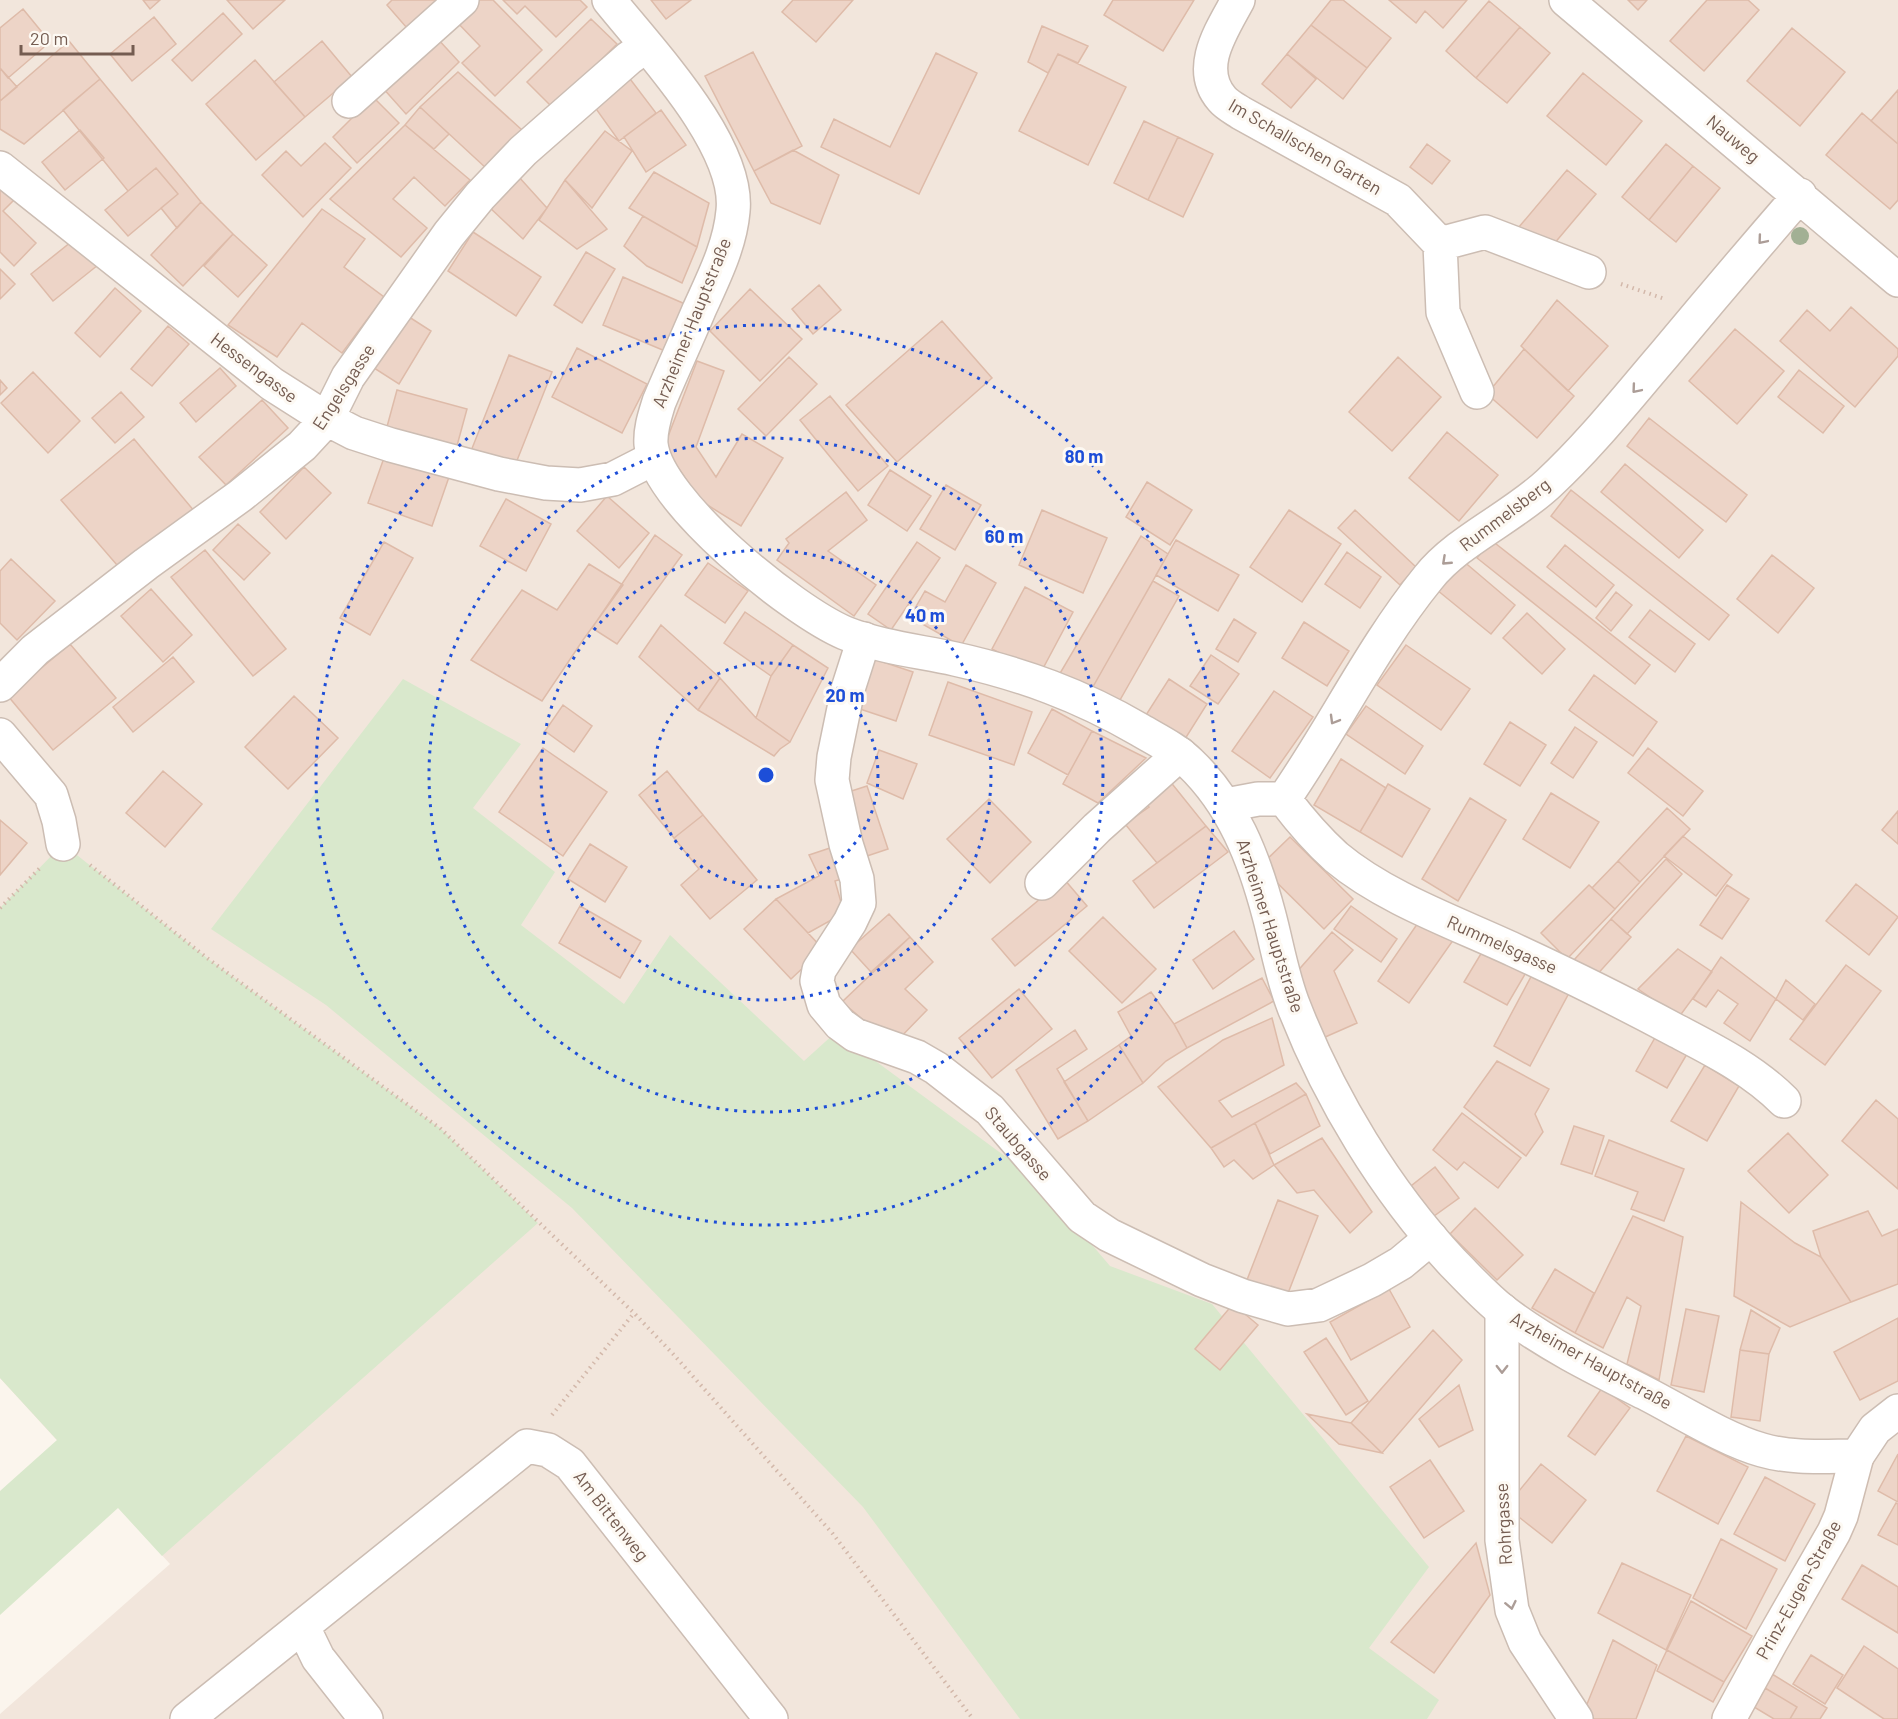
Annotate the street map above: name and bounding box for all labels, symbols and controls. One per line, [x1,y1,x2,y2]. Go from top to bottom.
scale bar [21,18,134,56]
text: 20 m [30,27,68,49]
street label: Im Schallschen Garten [1225,93,1386,199]
street label: Nauweg [1702,110,1765,167]
one-way arrow [1758,233,1769,244]
street label: Arzheimer Hauptstraße [647,234,735,411]
street label: Hessengasse [207,327,302,407]
street label: Engelsgasse [307,339,379,434]
one-way arrow [1632,382,1643,393]
text: 80 m [1065,445,1103,467]
street label: Rummelsberg [1455,473,1554,555]
text: 60 m [985,525,1023,547]
one-way arrow [1442,554,1452,565]
text: 40 m [905,604,945,626]
text: 20 m [826,684,864,706]
one-way arrow [1330,714,1341,724]
centre of rings [756,765,776,785]
street label: Arzheimer Hauptstraße [1232,836,1309,1015]
street label: Rummelsgasse [1444,910,1561,978]
street label: Staubgasse [981,1102,1057,1185]
street label: Arzheimer Hauptstraße [1507,1307,1676,1414]
one-way arrow [1496,1364,1508,1373]
street label: Am Bittenweg [570,1466,654,1565]
street label: Rohrgasse [1490,1482,1516,1566]
street label: Prinz-Eugen-Straße [1751,1516,1845,1663]
one-way arrow [1504,1600,1517,1610]

